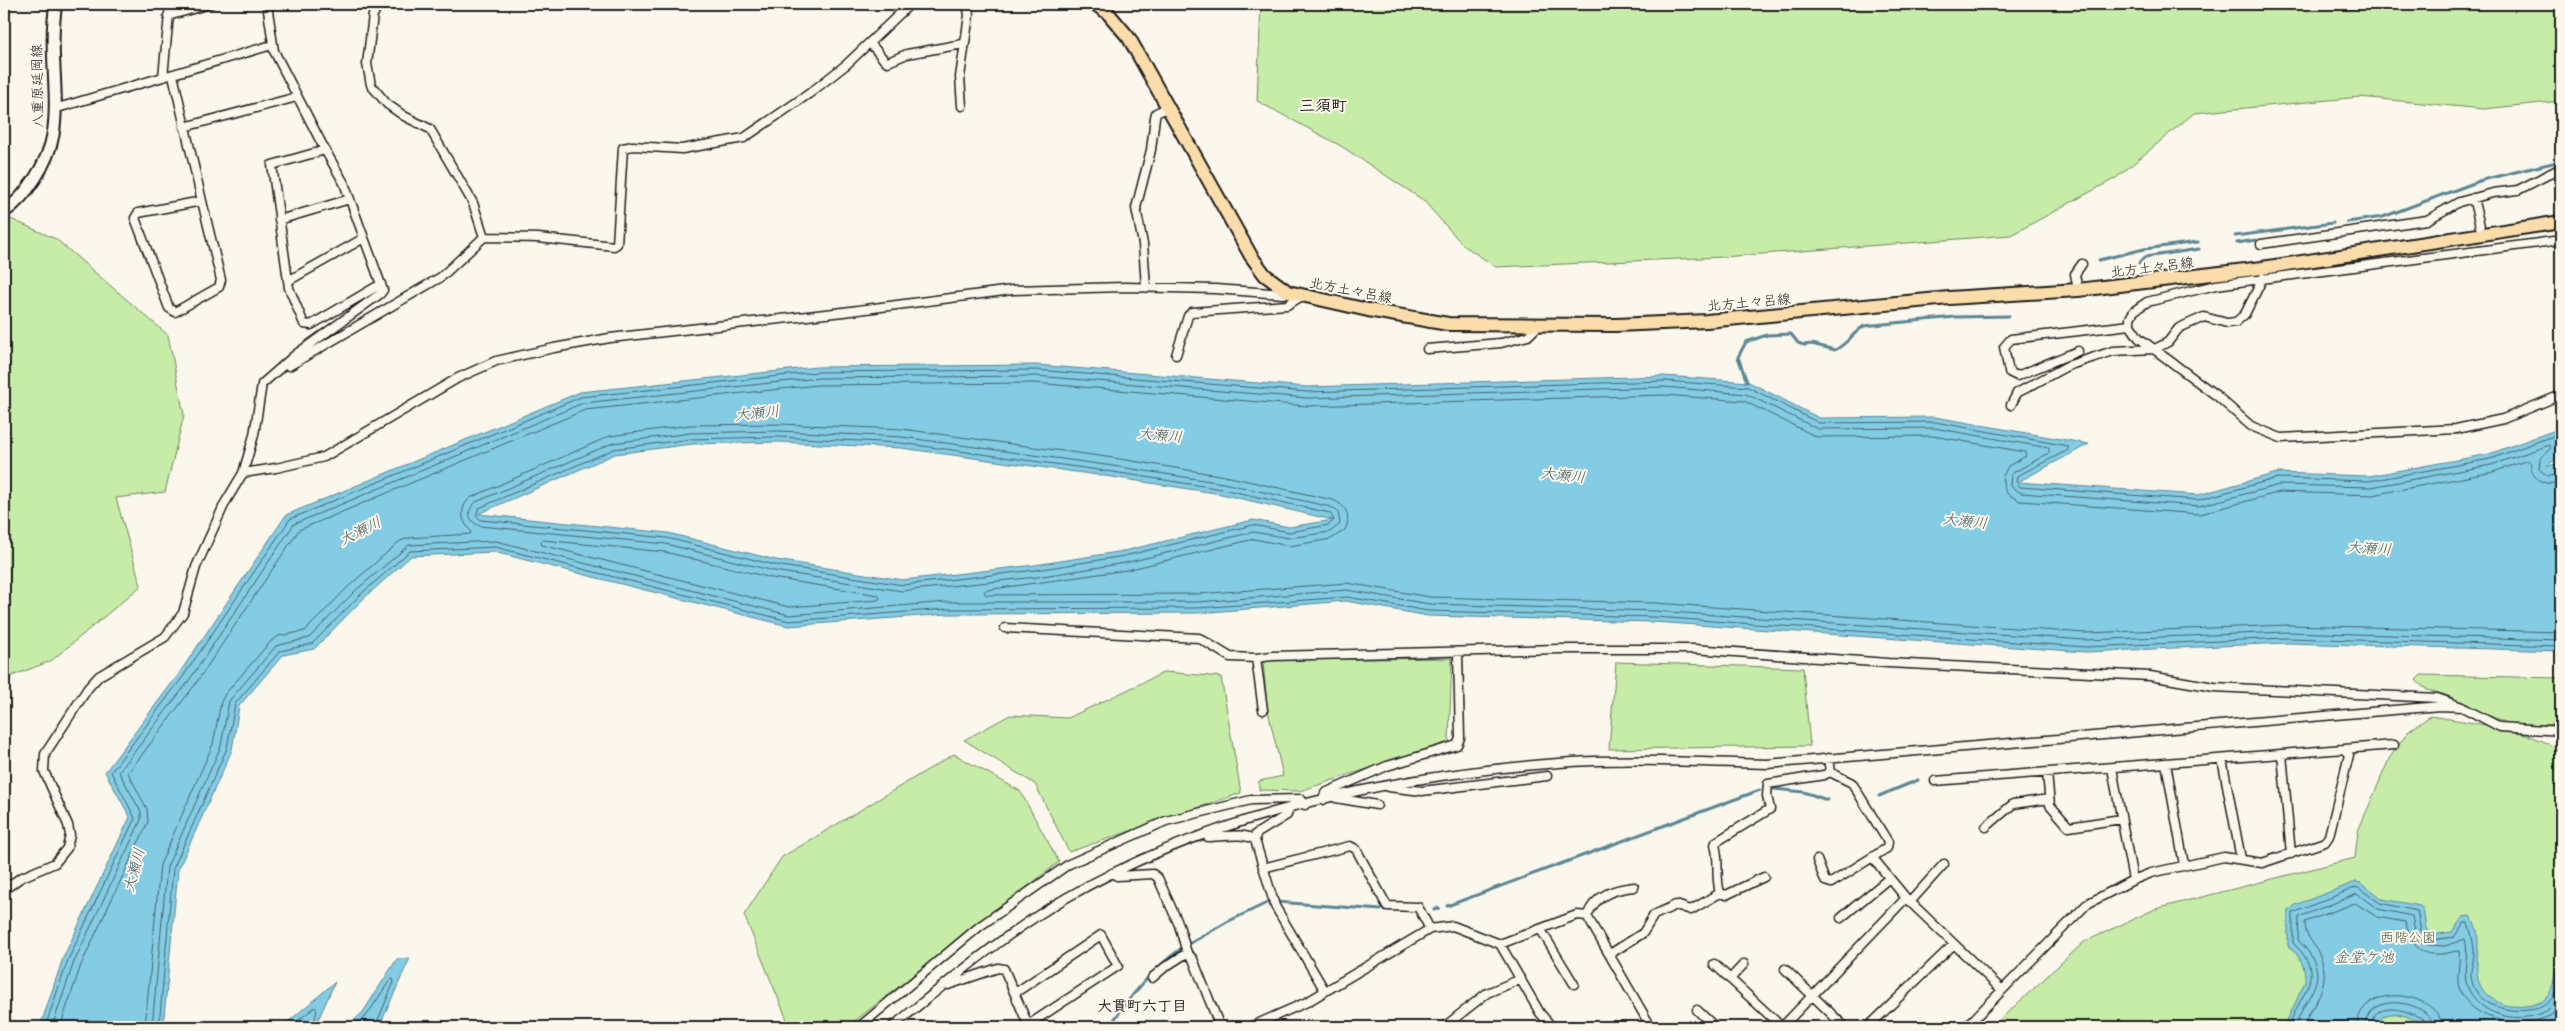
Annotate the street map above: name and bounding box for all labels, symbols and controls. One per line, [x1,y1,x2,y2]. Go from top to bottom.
street label: 八重原延岡線 [24,44,51,128]
district label: 三須町 [1299,91,1347,120]
street label: 北方土々呂線 [2109,250,2195,285]
street label: 北方土々呂線 [1307,270,1395,311]
street label: 北方土々呂線 [1706,286,1792,319]
water label: 大瀬川 [733,398,781,428]
water label: 大瀬川 [1136,420,1184,450]
water label: 大瀬川 [1539,460,1587,490]
water label: 大瀬川 [1941,506,1989,536]
water label: 大瀬川 [334,509,386,553]
water label: 大瀬川 [2346,533,2392,563]
water label: 大瀬川 [116,845,152,895]
park label: 西階公園 [2380,925,2436,950]
water label: 金堂ケ池 [2334,944,2395,970]
district label: 大貫町六丁目 [1097,993,1187,1019]

